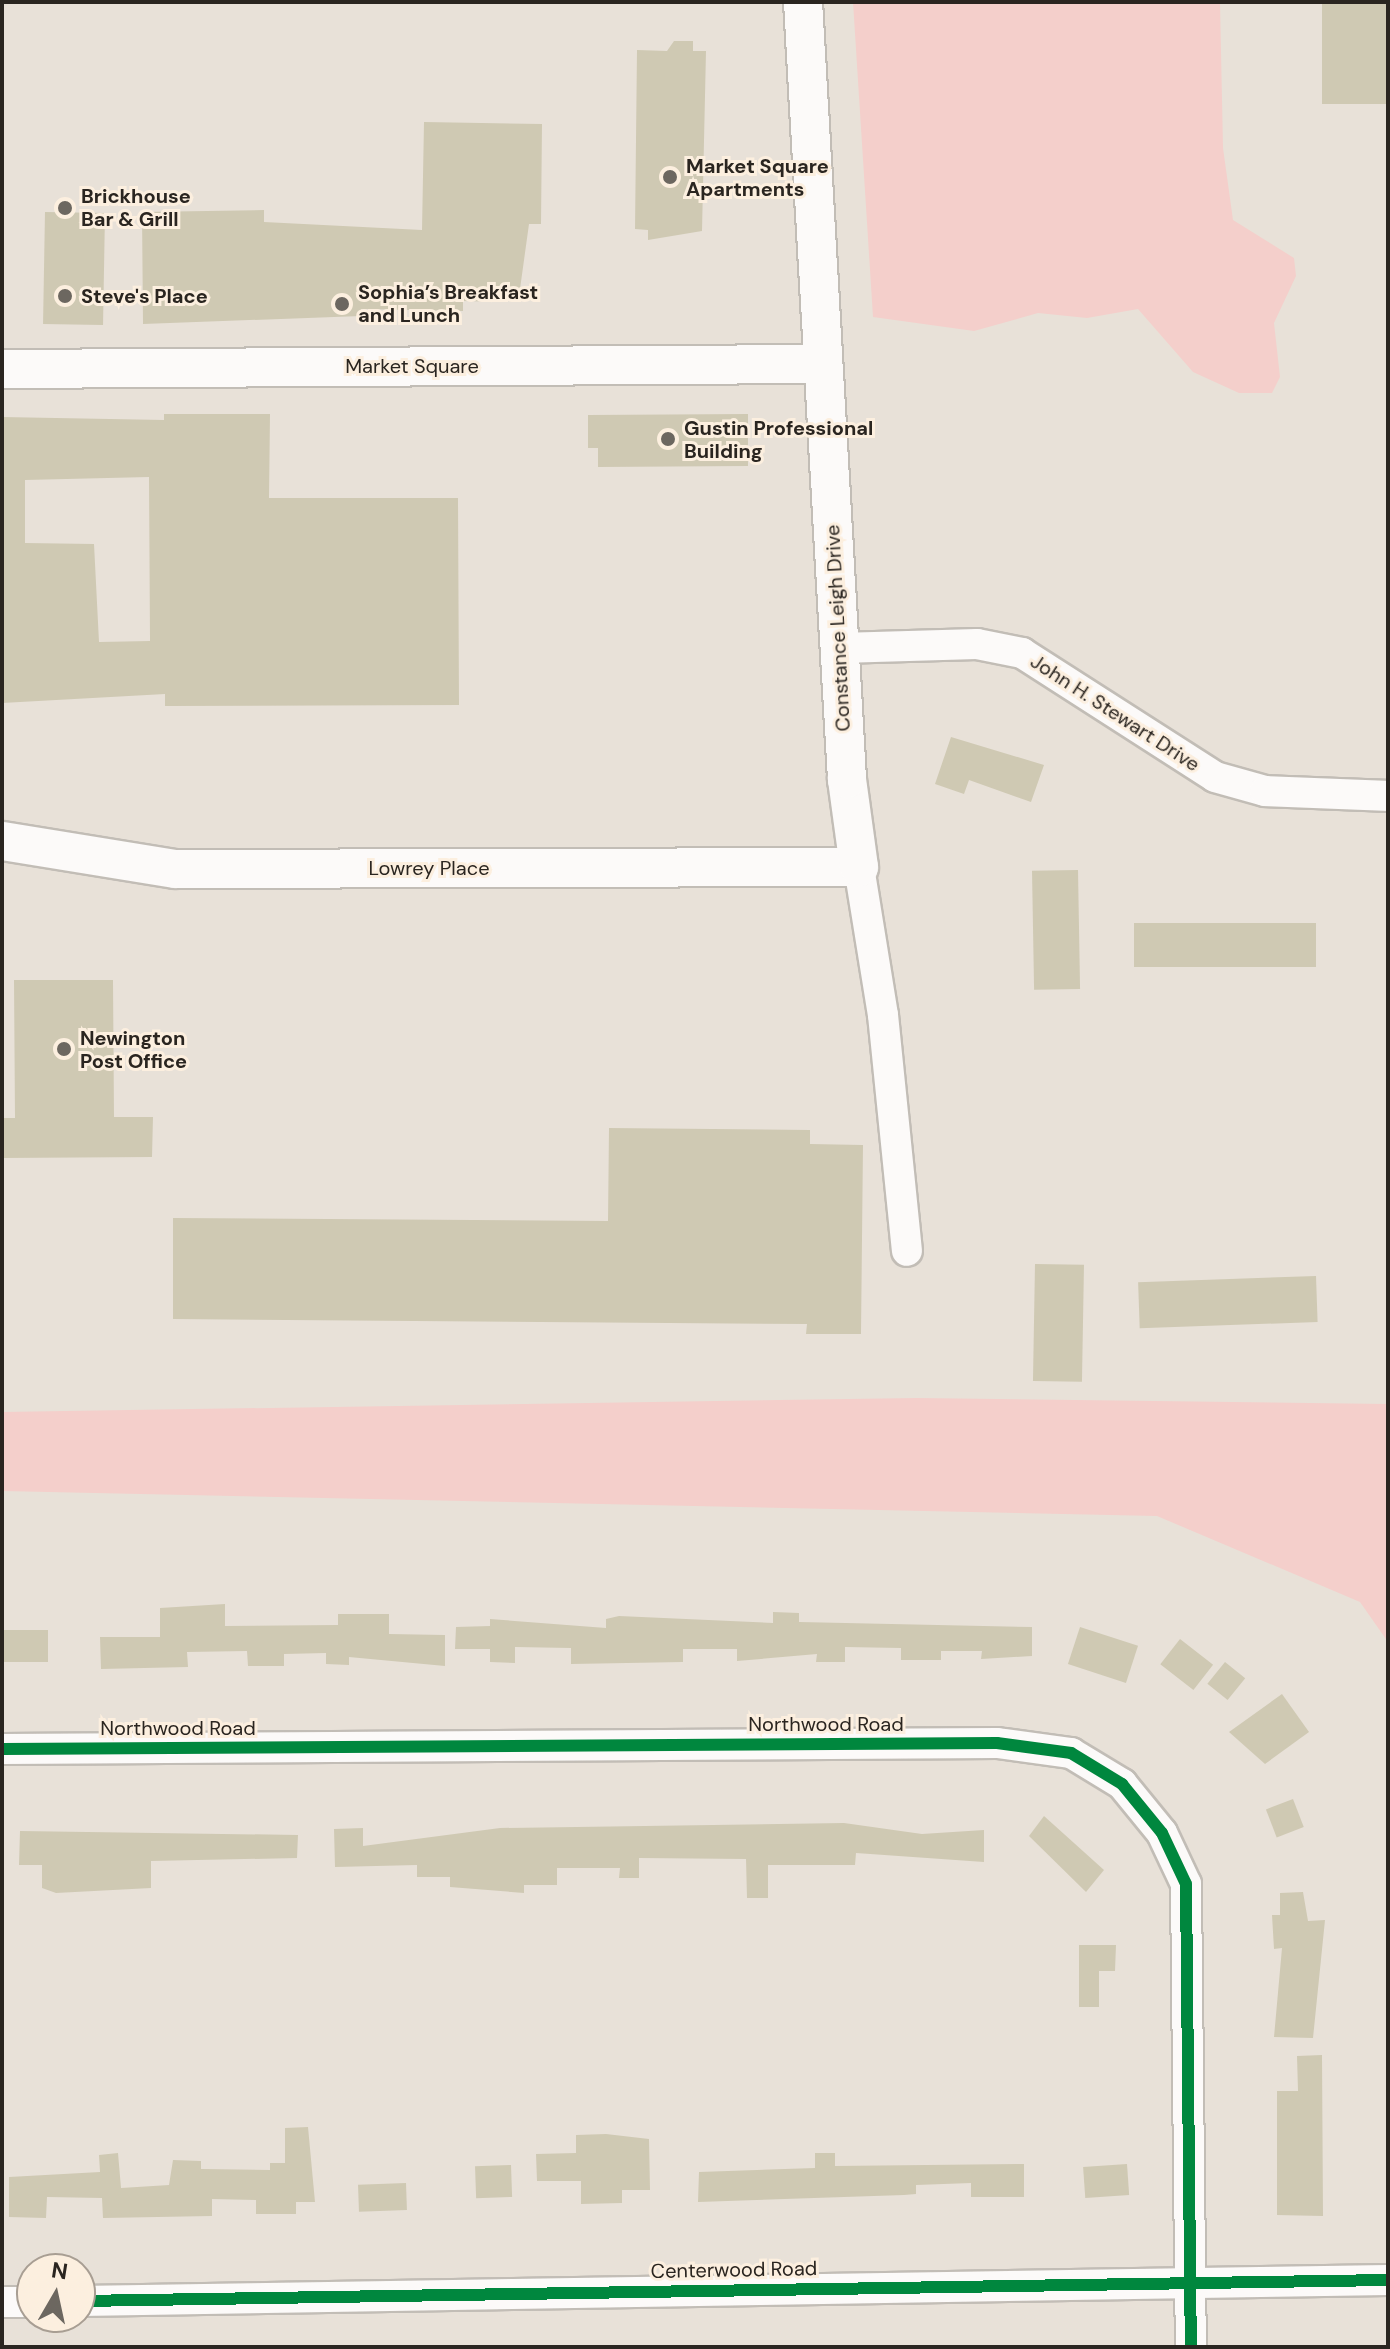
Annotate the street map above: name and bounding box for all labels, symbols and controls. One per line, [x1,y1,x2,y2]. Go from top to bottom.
place label: Market Square Apartments [686,154,829,201]
marker: Market Square Apartments [661,168,679,186]
place label: Brickhouse Bar & Grill [81,184,191,231]
marker: Brickhouse Bar & Grill [56,199,74,217]
place label: Sophia’s Breakfast and Lunch [358,280,538,327]
place label: Steve's Place [81,284,208,308]
marker: Steve's Place [56,287,74,305]
marker: Sophia’s Breakfast and Lunch [333,295,351,313]
street label: Market Square [345,354,479,378]
place label: Gustin Professional Building [684,416,873,463]
marker: Gustin Professional Building [659,430,677,448]
street label: Constance Leigh Drive [821,524,855,732]
street label: John H. Stewart Drive [1026,649,1204,777]
street label: Lowrey Place [368,856,490,880]
place label: Newington Post Office [80,1026,187,1073]
marker: Newington Post Office [55,1040,73,1058]
street label: Northwood Road [748,1712,904,1736]
street label: Northwood Road [100,1716,256,1740]
north arrow [16,2253,96,2333]
text: N [49,2255,70,2286]
street label: Centerwood Road [651,2257,817,2283]

